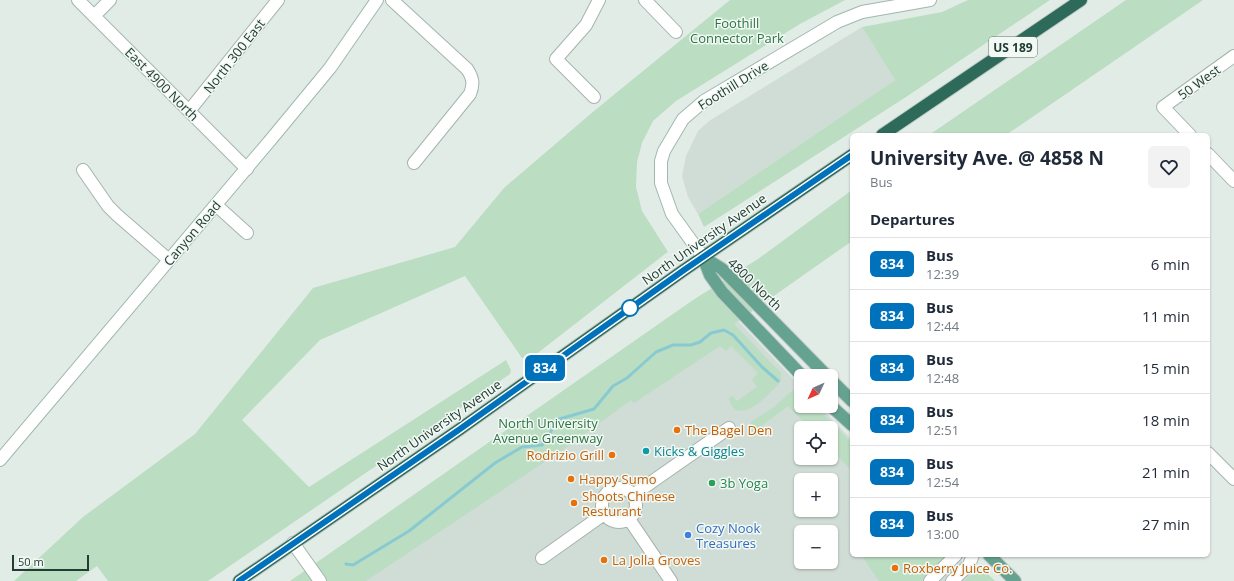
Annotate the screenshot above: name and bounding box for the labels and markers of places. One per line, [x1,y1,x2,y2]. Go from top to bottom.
unlabelled marker [621,299,639,317]
place label: The Bagel Den [685,421,772,439]
marker: The Bagel Den [672,425,682,435]
place label: Kicks & Giggles [654,442,744,460]
place label: Rodrizio Grill [526,446,604,464]
marker: Kicks & Giggles [641,446,651,456]
marker: Rodrizio Grill [607,450,617,460]
place label: Happy Sumo [579,470,657,488]
marker: Happy Sumo [566,474,576,484]
place label: 3b Yoga [720,474,768,492]
marker: 3b Yoga [707,478,717,488]
place label: Shoots Chinese Resturant [582,487,675,520]
marker: Shoots Chinese Resturant [569,498,579,508]
place label: Cozy Nook Treasures [696,519,760,552]
marker: Cozy Nook Treasures [683,530,693,540]
place label: La Jolla Groves [612,551,700,569]
marker: La Jolla Groves [599,555,609,565]
place label: Roxberry Juice Co. [903,559,1013,577]
marker: Roxberry Juice Co. [890,563,900,573]

